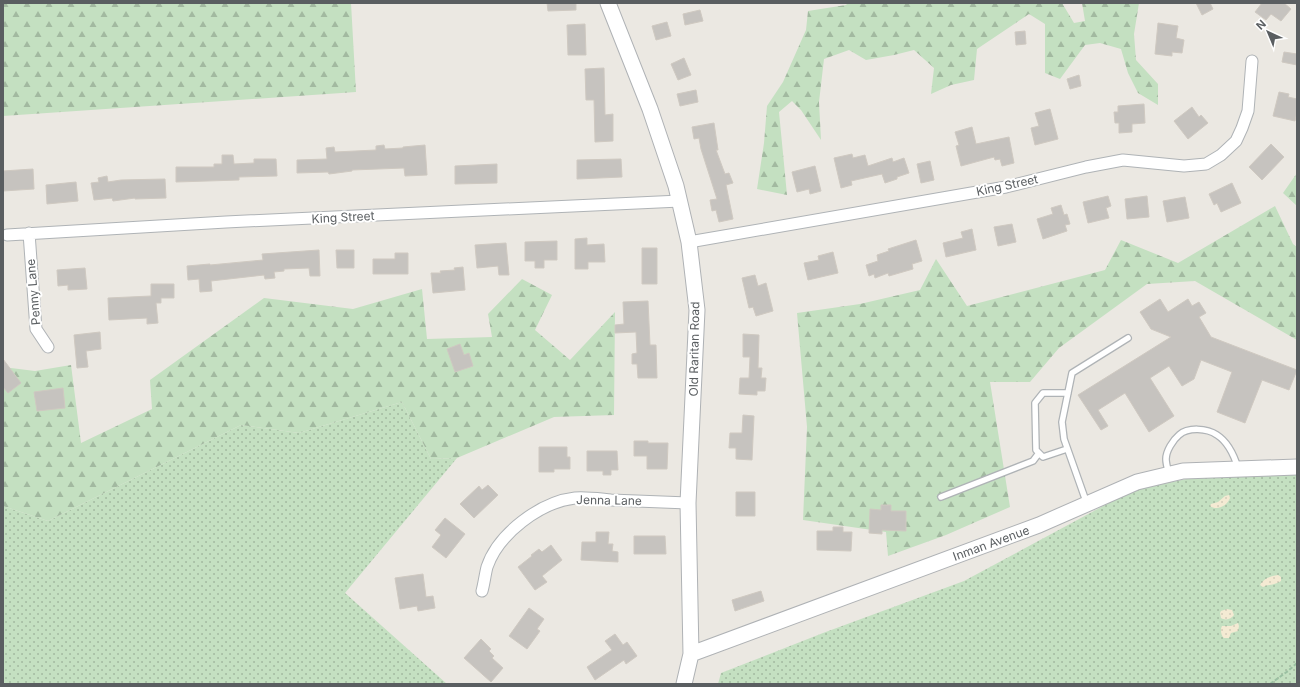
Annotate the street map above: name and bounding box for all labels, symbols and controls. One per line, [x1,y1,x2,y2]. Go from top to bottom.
north arrow [1248,12,1288,52]
text: N [1253,17,1269,33]
street label: King Street [975,171,1039,199]
street label: King Street [311,208,375,226]
street label: Penny Lane [23,258,43,326]
street label: Old Raritan Road [686,301,702,397]
street label: Jenna Lane [576,492,642,508]
street label: Inman Avenue [951,522,1031,564]

